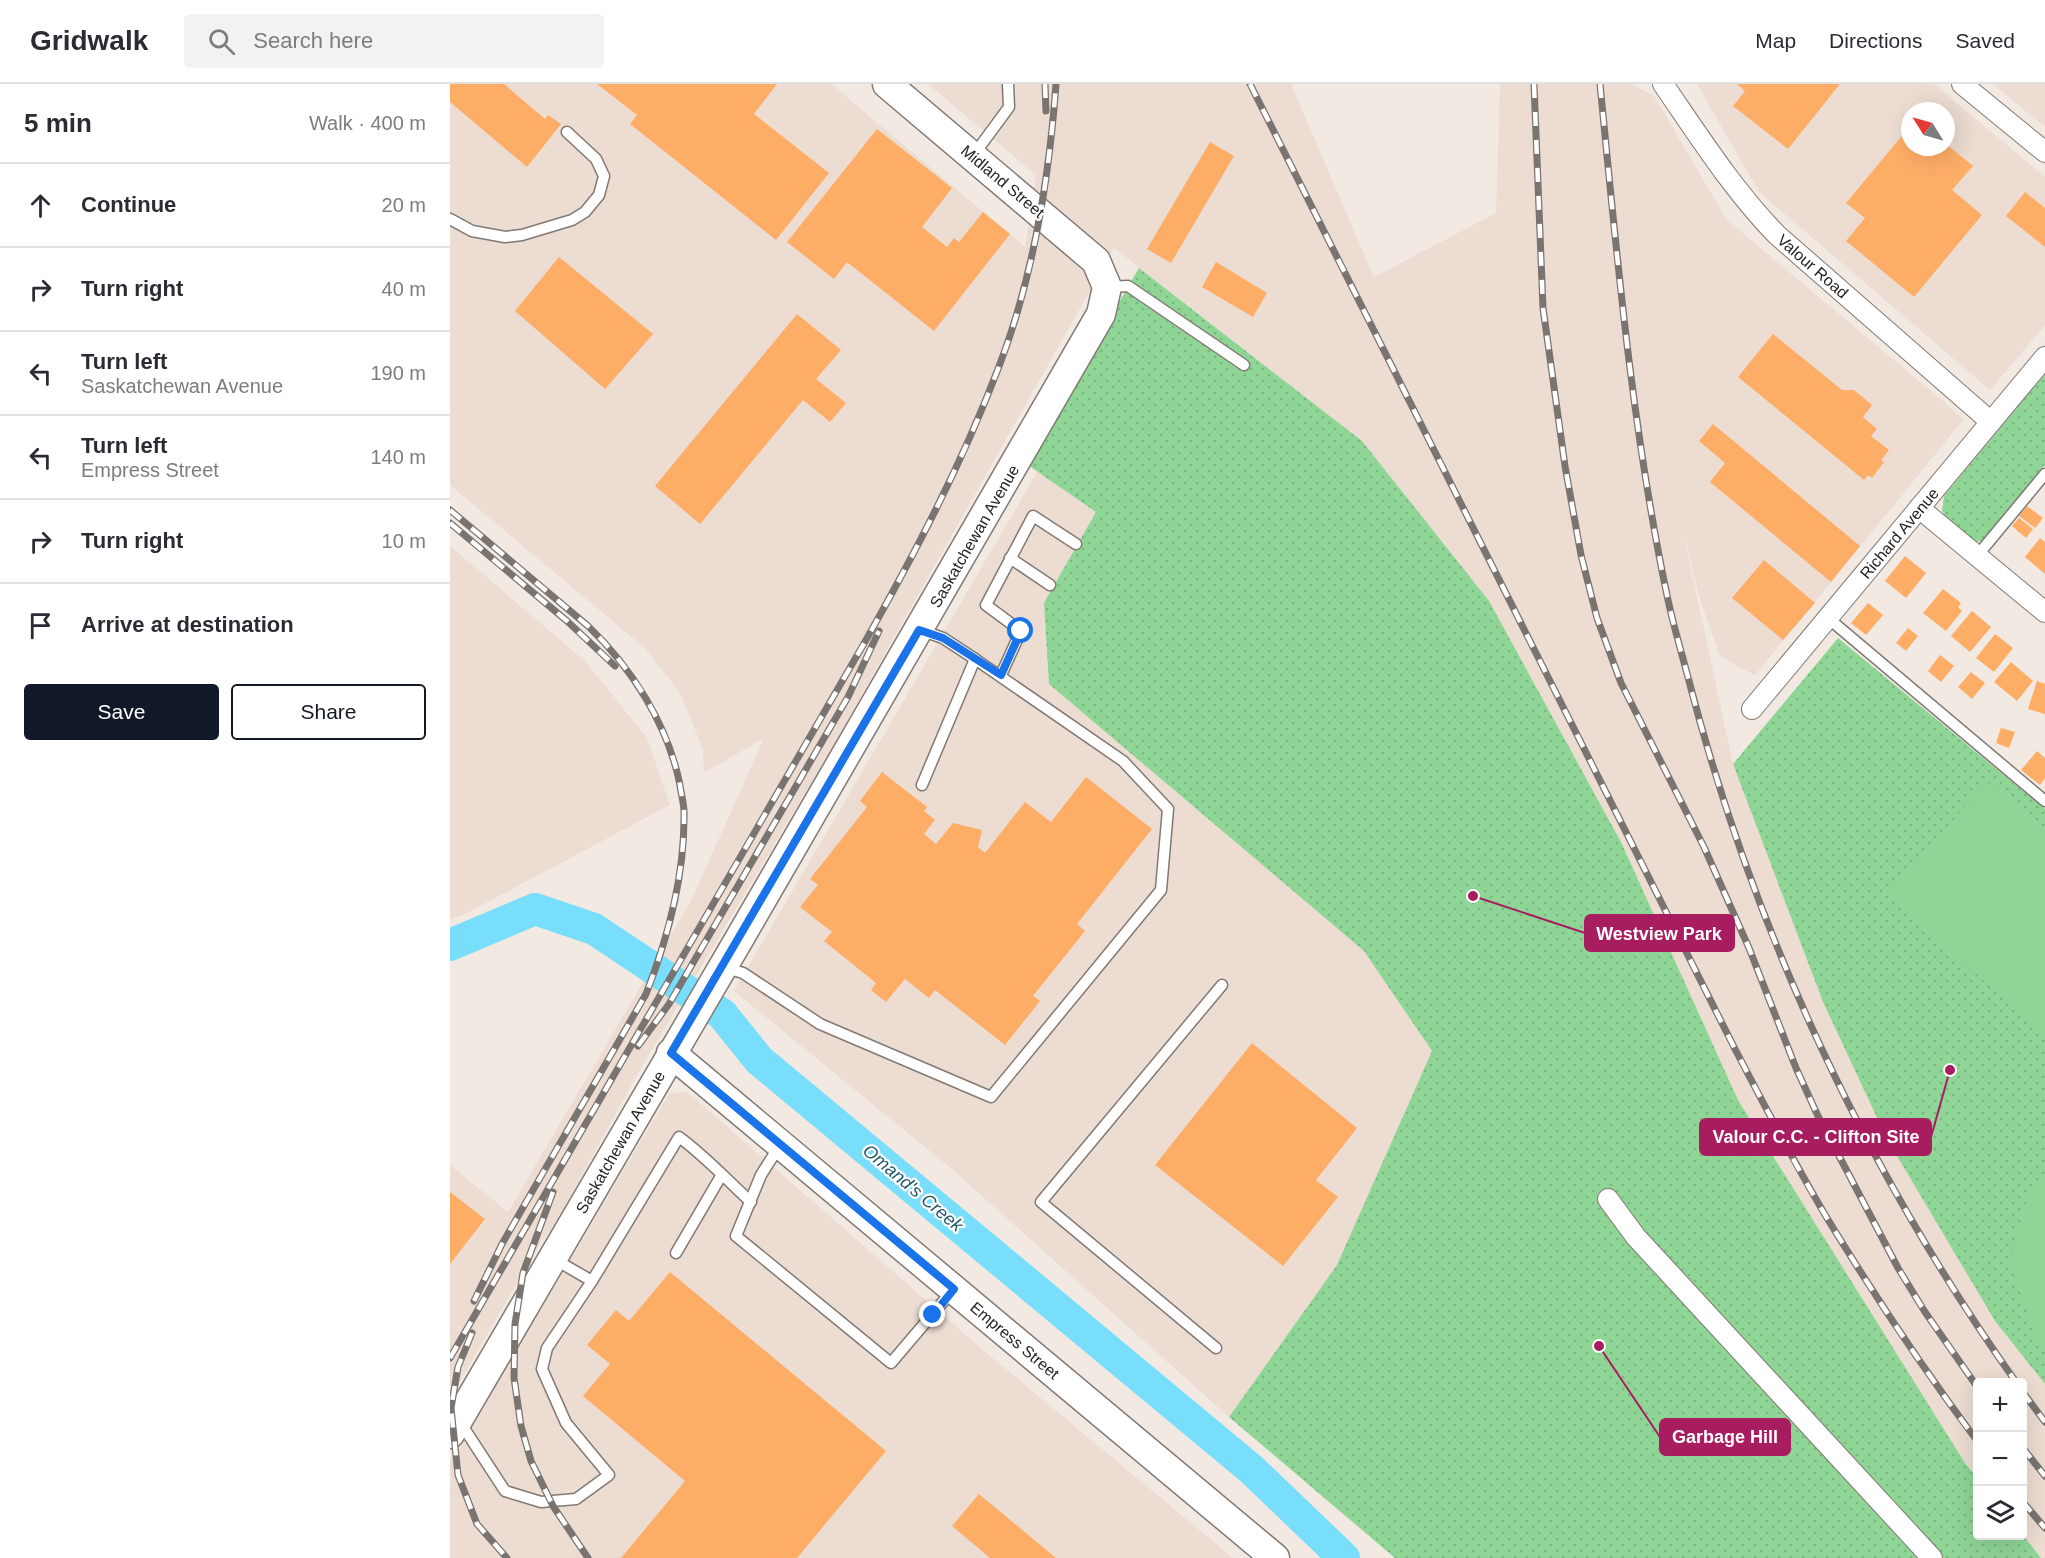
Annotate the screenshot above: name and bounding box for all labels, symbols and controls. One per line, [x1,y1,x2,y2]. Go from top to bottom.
search box [184,14,604,68]
text: Gridwalk [30,25,148,56]
icon: search [205,25,238,58]
text: Search here [253,28,373,53]
text: Map [1755,29,1796,52]
text: Directions [1829,29,1922,52]
text: Saved [1955,29,2015,52]
north arrow [1901,102,1955,156]
text: 5 min [24,108,92,138]
text: Walk · 400 m [309,112,426,134]
street label: Midland Street [958,142,1048,221]
icon: ahead [24,189,57,222]
text: Continue [81,192,176,217]
text: 20 m [382,194,426,216]
street label: Valour Road [1774,231,1851,302]
icon: right [24,273,57,306]
text: Turn right [81,276,183,301]
text: 40 m [382,278,426,300]
text: Turn left [81,349,167,374]
icon: left [24,357,57,390]
text: 190 m [370,362,426,384]
text: Saskatchewan Avenue [81,375,283,397]
text: Turn left [81,433,167,458]
icon: left [24,441,57,474]
text: 140 m [370,446,426,468]
text: Empress Street [81,459,219,481]
street label: Saskatchewan Avenue [927,462,1022,610]
street label: Richard Avenue [1857,485,1942,582]
icon: right [24,525,57,558]
text: Turn right [81,528,183,553]
text: 10 m [382,530,426,552]
icon: arrive [24,609,57,642]
text: Arrive at destination [81,612,294,637]
route start [1007,617,1033,643]
button: Save [24,684,219,740]
button: Share [231,684,426,740]
callout: Westview Park [1585,915,1734,951]
text: Westview Park [1596,924,1723,944]
street label: Saskatchewan Avenue [573,1068,668,1216]
callout: Valour C.C. - Clifton Site [1700,1119,1931,1155]
text: Valour C.C. - Clifton Site [1712,1127,1920,1147]
water label: Omand's Creek [859,1140,968,1236]
street label: Empress Street [967,1298,1063,1383]
route end [919,1301,945,1327]
map controls [1973,1378,2027,1540]
button: + [1973,1378,2027,1432]
callout: Garbage Hill [1660,1419,1790,1455]
text: Garbage Hill [1672,1427,1778,1447]
button: − [1973,1432,2027,1486]
button: layers [1973,1486,2027,1540]

